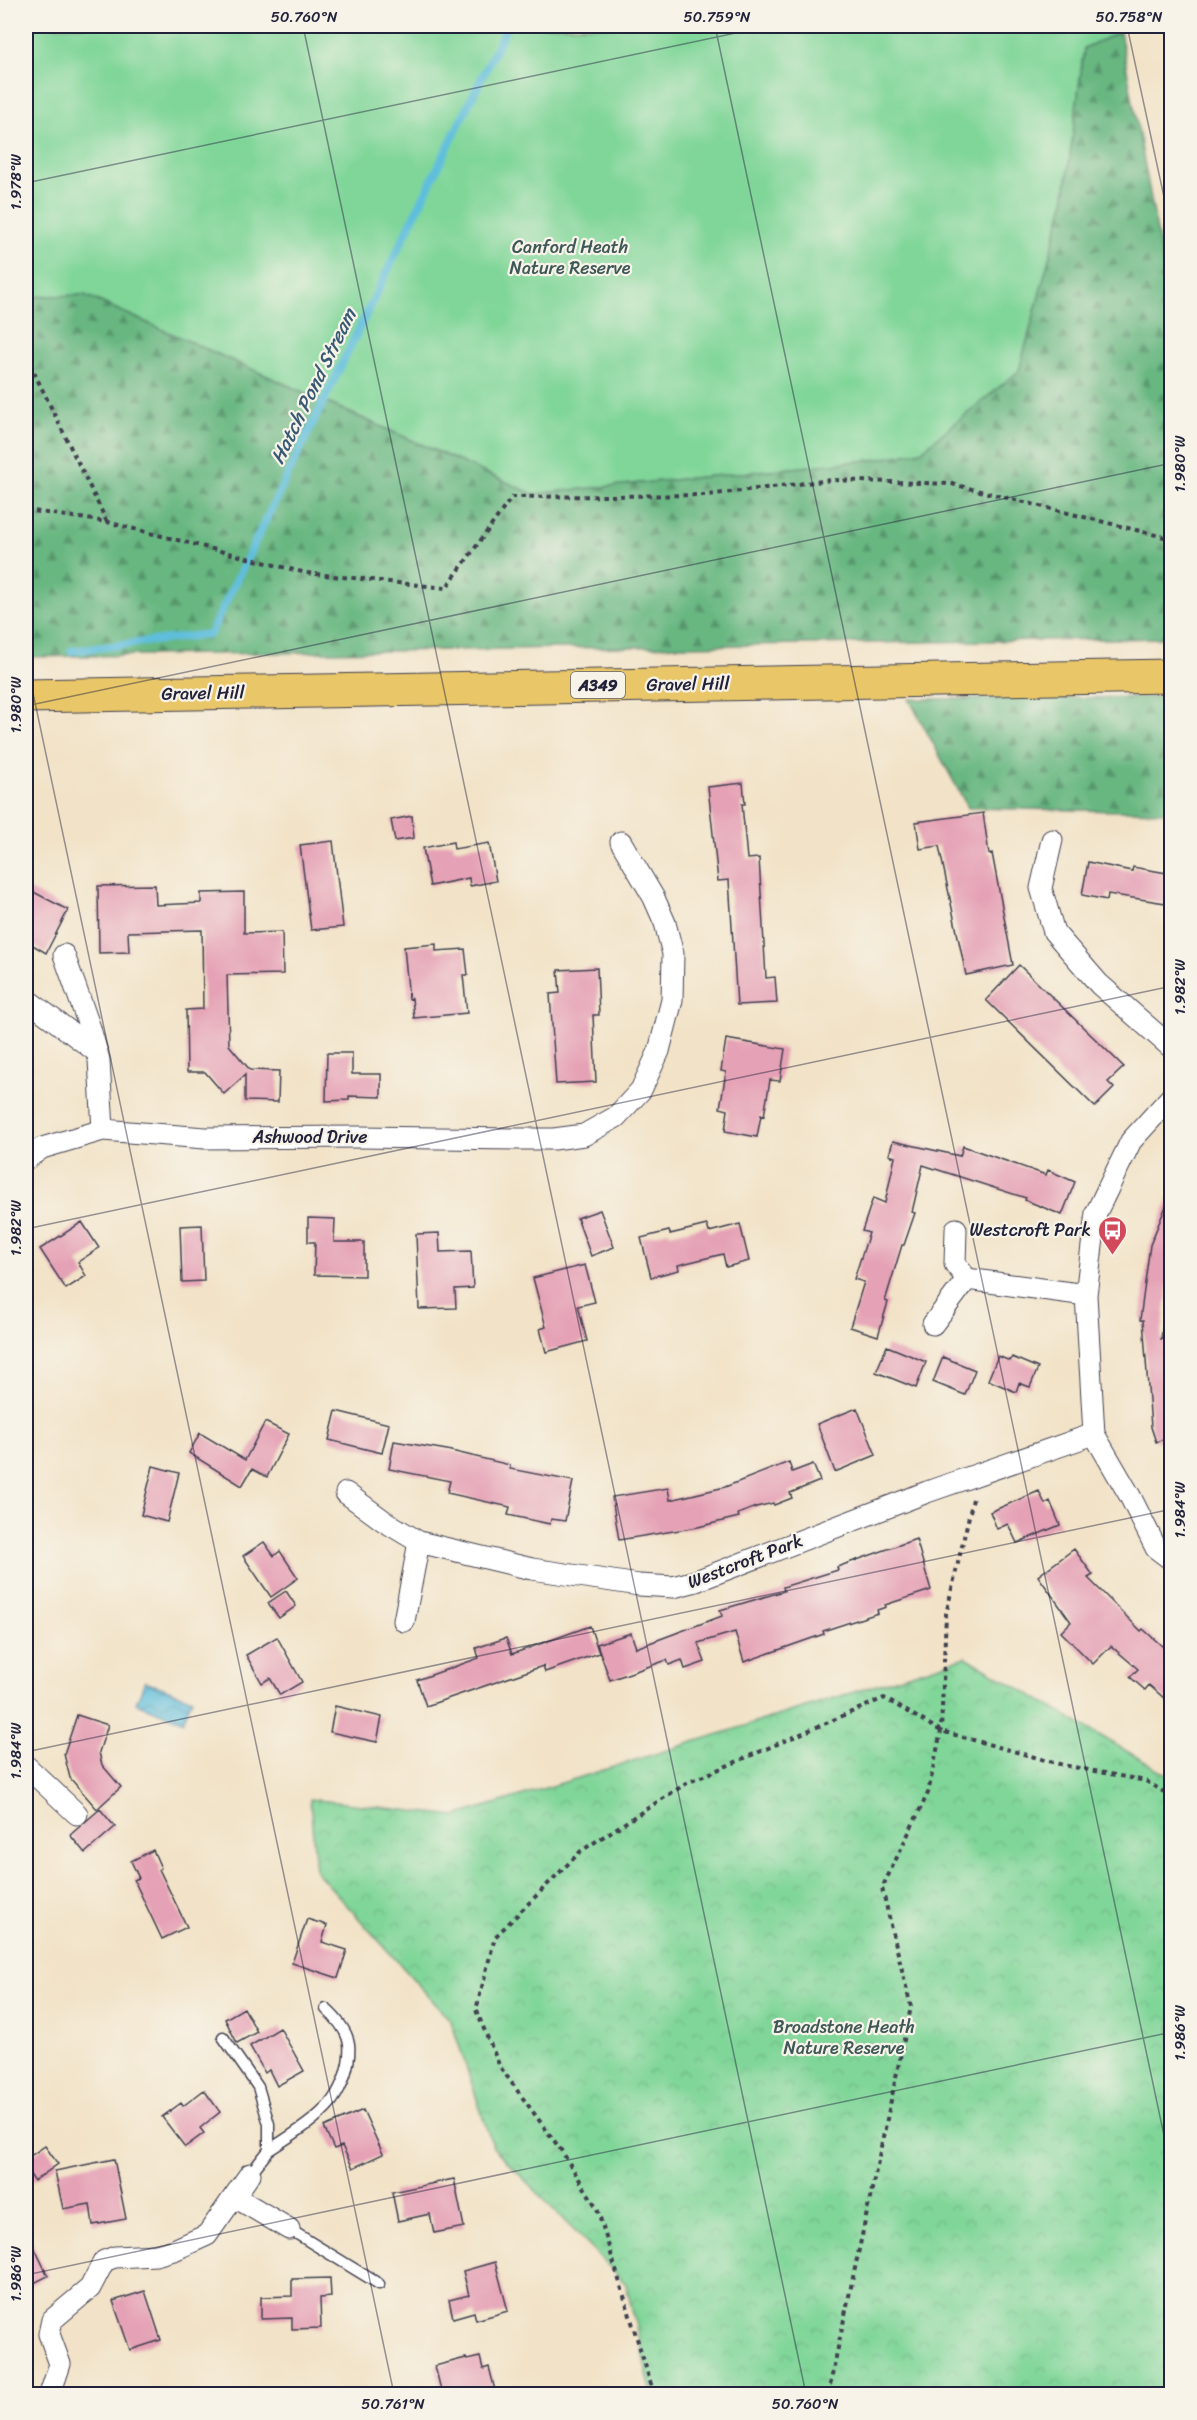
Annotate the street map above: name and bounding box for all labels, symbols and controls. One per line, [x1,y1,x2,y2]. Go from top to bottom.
text: 50.760°N [271,4,338,30]
text: 50.759°N [684,4,751,30]
text: 50.758°N [1096,4,1163,30]
text: 1.978°W [3,154,29,210]
park label: Canford Heath Nature Reserve [510,231,631,284]
water label: Hatch Pond Stream [261,301,367,470]
text: 1.980°W [1167,435,1193,492]
street label: Gravel Hill [646,667,731,701]
road number: A349 [571,672,625,698]
text: 1.980°W [3,676,29,733]
street label: Gravel Hill [161,676,246,710]
text: 1.982°W [1167,959,1193,1015]
street label: Ashwood Drive [251,1121,368,1153]
text: 1.982°W [3,1200,29,1256]
place label: Westcroft Park [969,1214,1091,1246]
bus stop icon: Westcroft Park [1096,1214,1128,1256]
text: 1.984°W [1167,1481,1193,1538]
street label: Westcroft Park [683,1524,807,1598]
text: 1.984°W [3,1722,29,1779]
text: 1.986°W [1167,2005,1193,2061]
park label: Broadstone Heath Nature Reserve [773,2011,915,2064]
text: 1.986°W [3,2246,29,2302]
text: 50.761°N [361,2391,425,2417]
text: 50.760°N [772,2391,839,2417]

